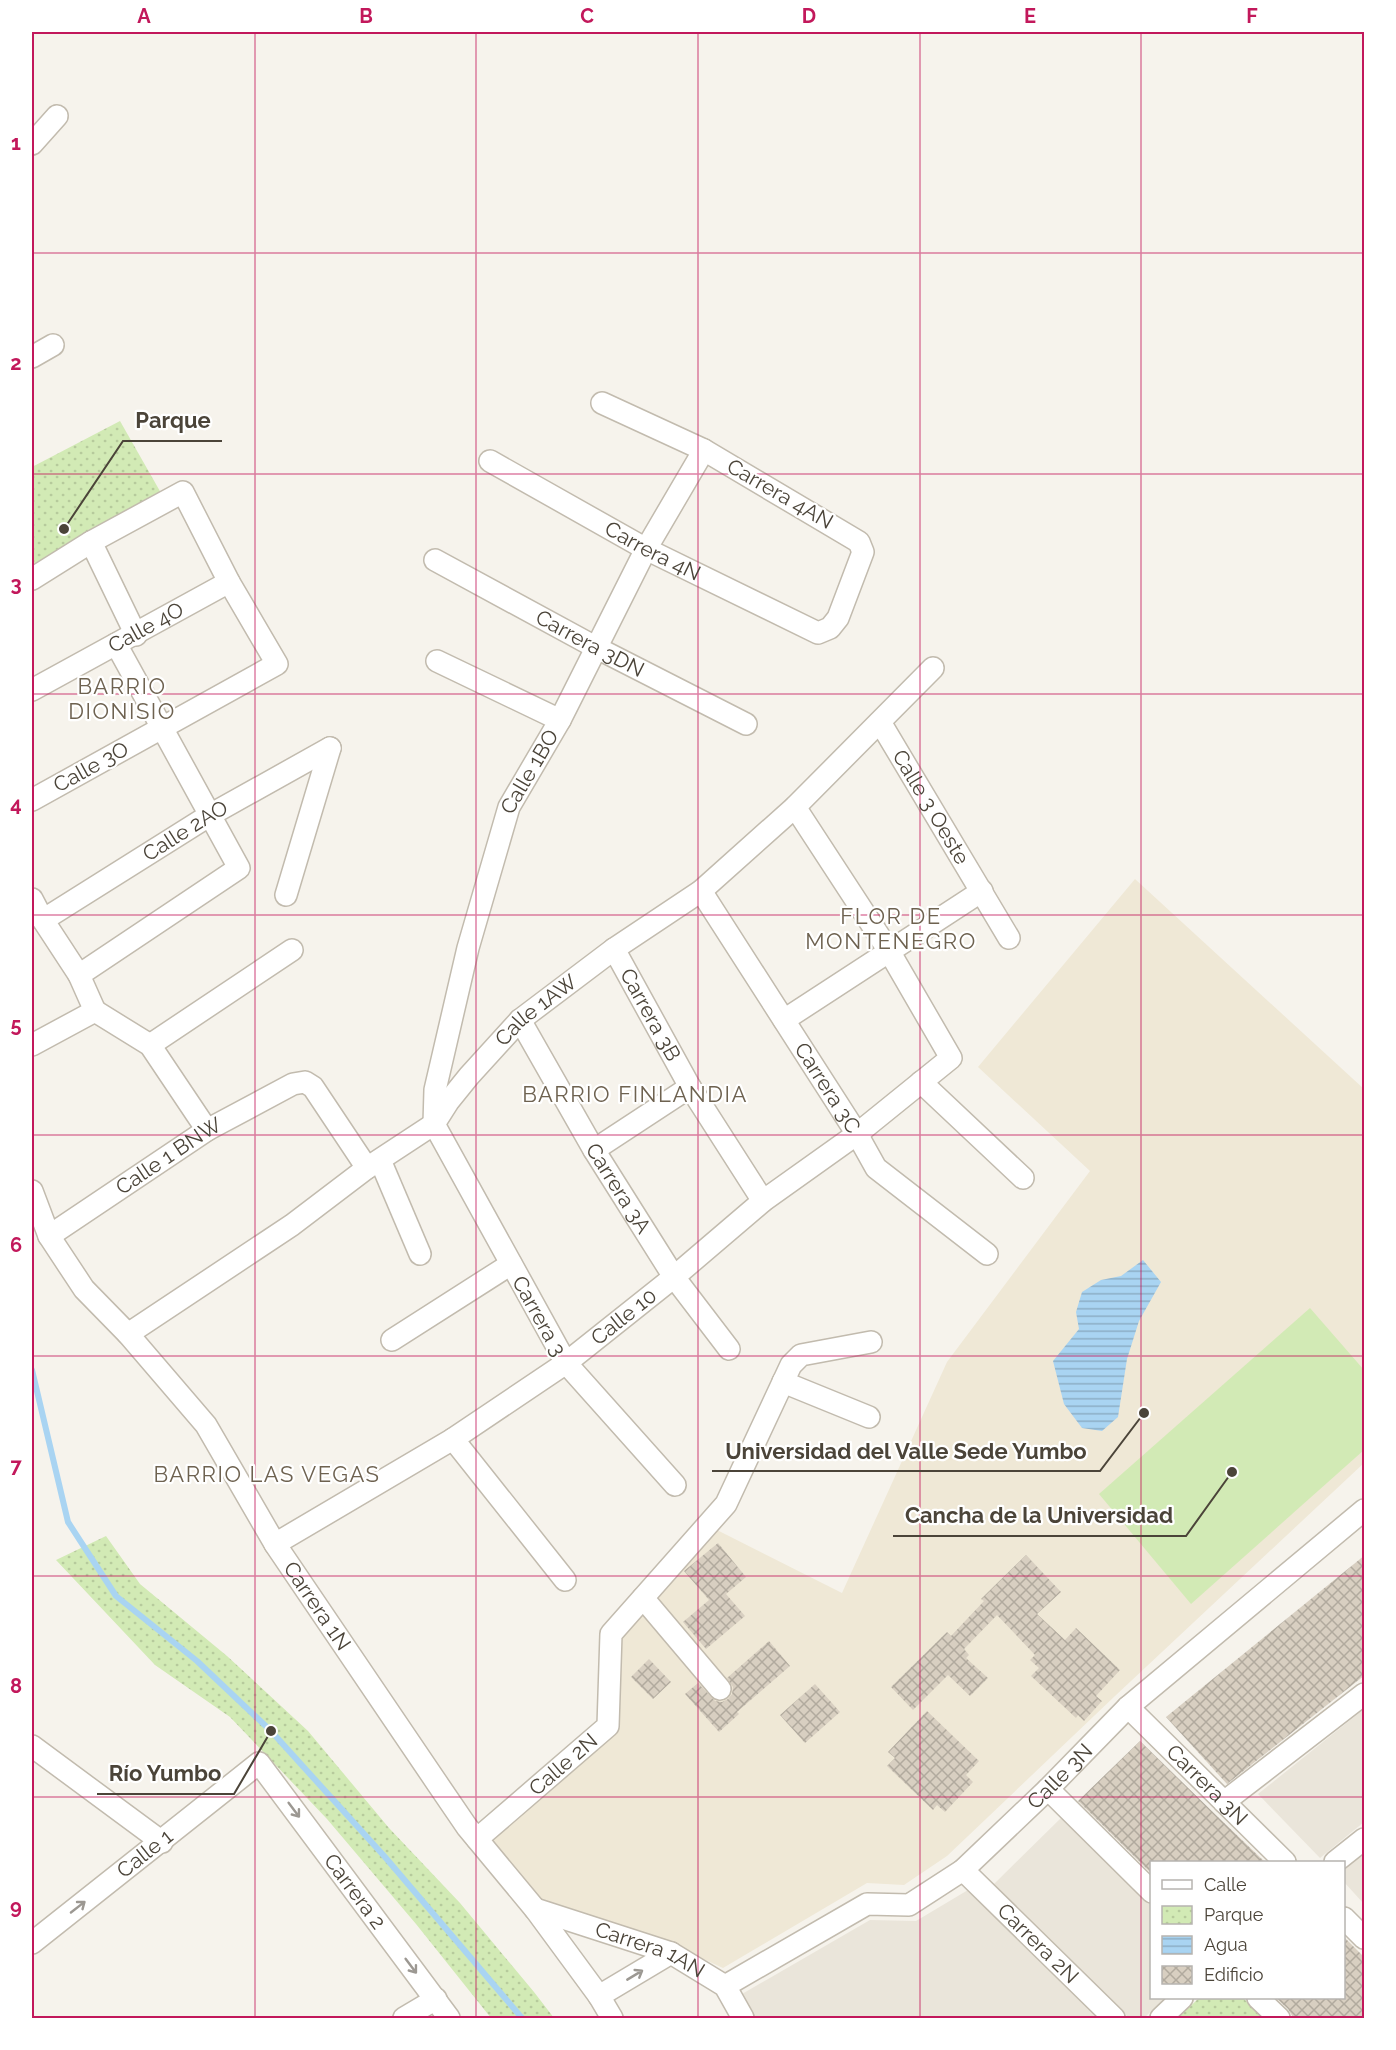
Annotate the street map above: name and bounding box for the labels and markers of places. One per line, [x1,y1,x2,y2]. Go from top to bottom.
callout: Parque [123,401,222,441]
callout: Universidad del Valle Sede Yumbo [712,1431,1100,1471]
callout: Cancha de la Universidad [893,1496,1186,1536]
callout: Río Yumbo [97,1754,234,1794]

